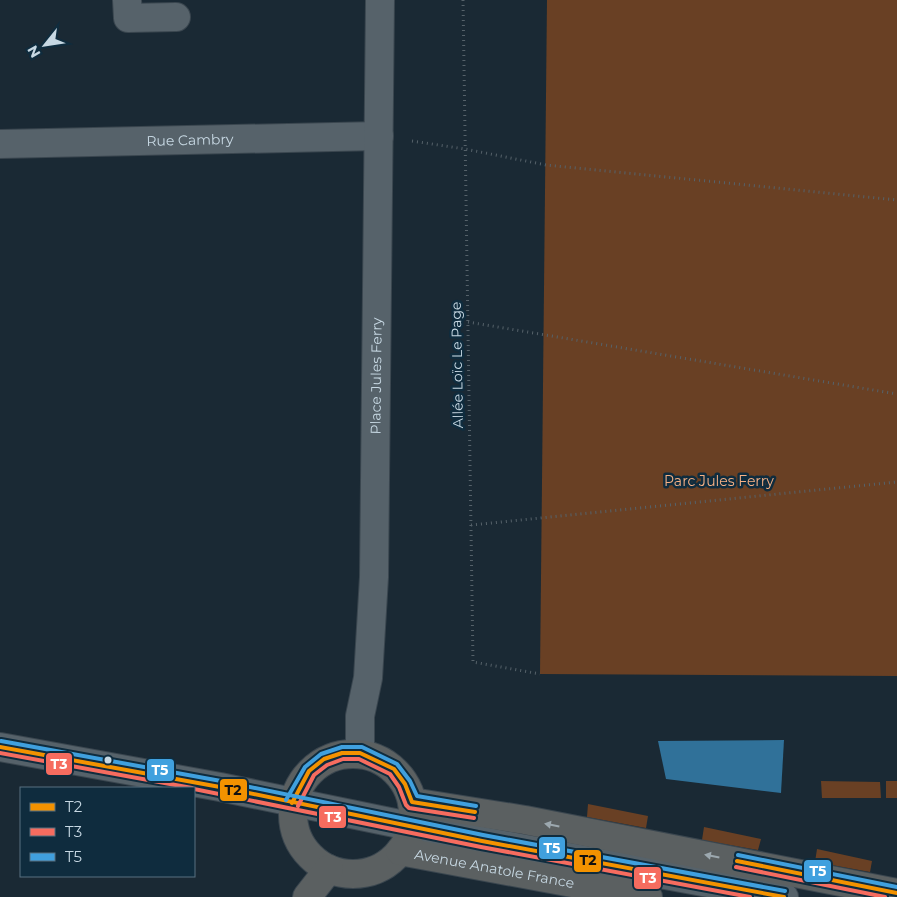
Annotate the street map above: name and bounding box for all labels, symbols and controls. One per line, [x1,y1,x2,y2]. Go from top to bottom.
north arrow [20,20,70,70]
text: N [23,42,44,61]
street label: Rue Cambry [146,130,234,150]
street label: Allée Loïc Le Page [447,301,467,429]
street label: Place Jules Ferry [366,317,386,435]
park label: Parc Jules Ferry [664,472,774,490]
line badge: T3 [45,752,73,776]
text: T3 [50,755,68,773]
unlabelled marker [103,755,113,765]
line badge: T5 [146,758,175,782]
text: T5 [152,761,168,779]
line badge: T2 [219,778,248,802]
text: T2 [224,781,242,799]
legend [20,787,195,877]
text: T2 [65,797,82,816]
line badge: T3 [318,805,347,829]
text: T3 [324,808,342,826]
one-way arrow [544,821,560,829]
text: T3 [65,822,82,841]
line badge: T5 [538,836,566,860]
text: T5 [544,839,560,857]
street label: Avenue Anatole France [413,845,576,892]
text: T5 [65,847,82,866]
line badge: T2 [573,849,602,873]
text: T2 [579,851,597,869]
one-way arrow [703,852,719,860]
line badge: T5 [803,859,832,883]
text: T5 [810,862,826,880]
line badge: T3 [633,866,662,890]
text: T3 [639,869,657,887]

